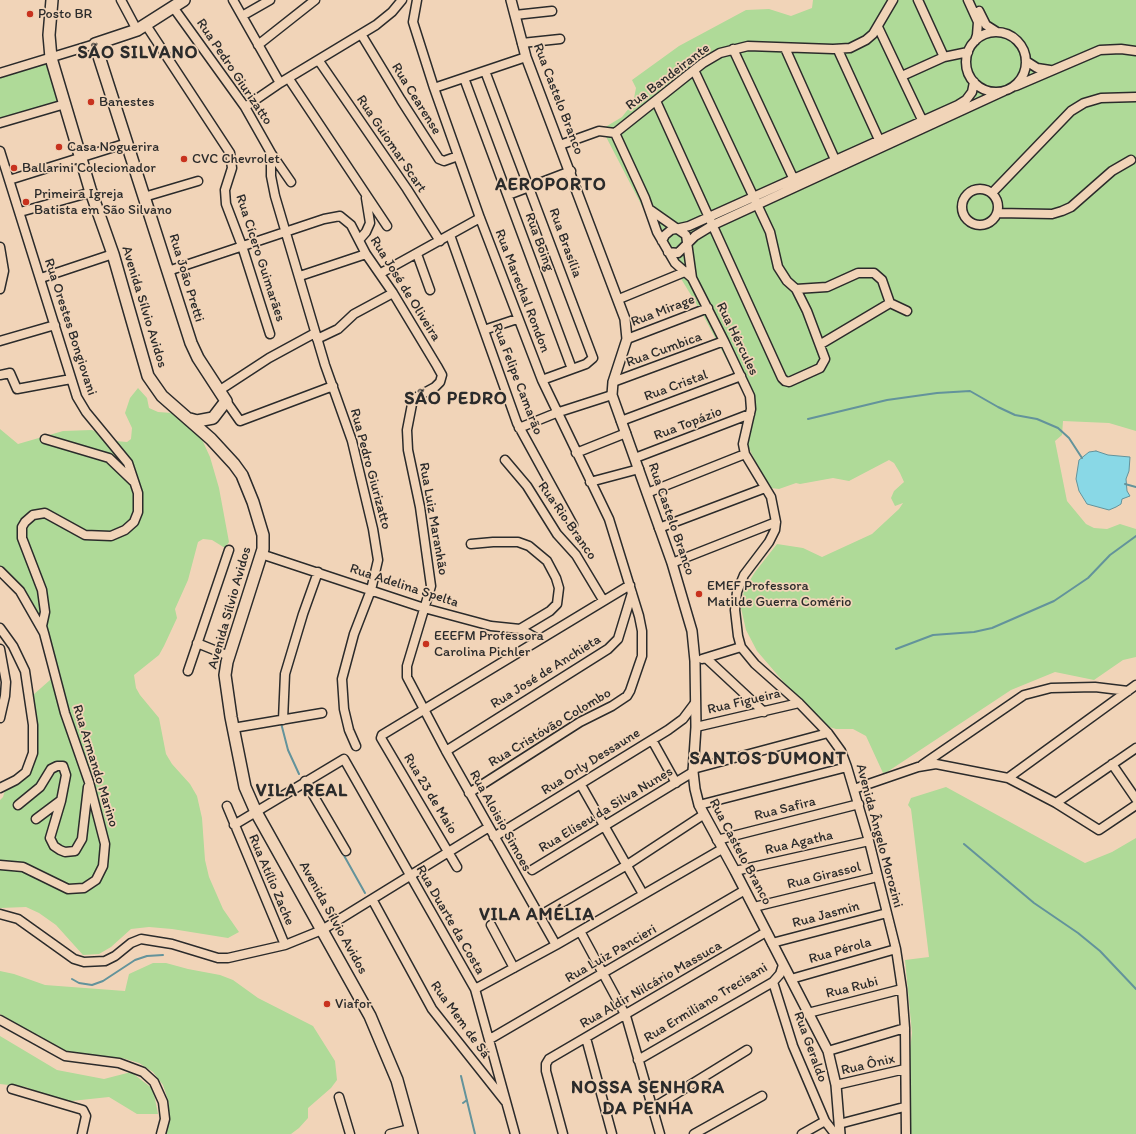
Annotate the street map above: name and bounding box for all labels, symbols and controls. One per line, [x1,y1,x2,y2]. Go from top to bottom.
place label: Posto BR [38,6,92,22]
marker: Posto BR [25,9,35,19]
street label: Rua Pedro Giurizatto [192,16,276,128]
street label: Rua Bandeirante [623,40,713,114]
street label: Rua Castelo Branco [529,41,587,157]
district label: SÃO SILVANO [77,42,199,64]
street label: Rua Cearense [387,60,445,138]
street label: Rua Guiomar Scart [352,92,430,196]
place label: Banestes [99,94,154,110]
marker: Banestes [86,97,96,107]
place label: Casa Noguerira [67,139,159,155]
marker: Casa Noguerira [54,142,64,152]
place label: CVC Chevrolet [192,151,280,167]
marker: CVC Chevrolet [179,154,189,164]
place label: Ballarini Colecionador [22,160,156,176]
marker: Ballarini Colecionador [9,163,19,173]
district label: AEROPORTO [495,174,607,196]
place label: Primeira Igreja Batista em São Silvano [34,186,172,218]
street label: Rua Cícero Guimarães [231,192,289,324]
marker: Primeira Igreja Batista em São Silvano [21,197,31,207]
street label: Rua Brasília [545,206,585,280]
street label: Rua Boing [521,210,557,274]
street label: Rua Marechal Rondon [491,227,553,355]
street label: Rua João Pretti [165,232,207,324]
street label: Rua José de Oliveira [366,233,444,345]
street label: Avenida Sílvio Avidos [117,244,171,370]
street label: Rua Orestes Bongiovani [40,256,100,398]
street label: Rua Mirage [629,291,697,331]
street label: Rua Hércules [712,300,762,378]
street label: Rua Felipe Camarão [488,321,546,437]
street label: Rua Cumbica [624,329,704,371]
street label: Rua Cristal [642,367,710,405]
district label: SÃO PEDRO [404,388,508,410]
street label: Rua Topázio [652,403,724,445]
street label: Rua Pedro Giurizatto [346,407,394,531]
street label: Rua Luiz Maranhão [415,461,451,577]
street label: Rua Castelo Branco [644,461,698,577]
street label: Rua Rio Branco [534,479,600,563]
street label: Avenida Sílvio Avidos [204,545,256,671]
street label: Rua Adelina Spelta [347,560,461,612]
place label: EMEF Professora Matilde Guerra Comério [707,578,851,610]
marker: EMEF Professora Matilde Guerra Comério [694,589,704,599]
place label: EEEFM Professora Carolina Pichler [434,628,544,660]
street label: Rua José de Anchieta [488,631,604,713]
marker: EEEFM Professora Carolina Pichler [421,639,431,649]
street label: Rua Cristóvão Colombo [486,685,614,771]
street label: Rua Figueira [706,685,782,719]
street label: Rua Armando Marino [68,703,122,829]
street label: Rua Orly Dessaune [538,725,644,799]
district label: SANTOS DUMONT [689,748,847,770]
street label: Rua 23 de Maio [399,751,461,837]
street label: Avenida Ângelo Morozini [852,762,906,910]
street label: Rua Eliseu da Silva Nunes [536,763,676,857]
street label: Rua Aloisio Simoes [465,767,535,875]
district label: VILA REAL [256,780,348,802]
street label: Rua Safira [753,793,817,825]
street label: Rua Castelo Branco [705,796,775,908]
street label: Rua Agatha [763,827,835,859]
street label: Rua Atílio Zache [244,832,298,928]
street label: Avenida Sílvio Avidos [295,859,371,977]
street label: Rua Girassol [785,859,863,893]
street label: Rua Duarte da Costa [412,862,488,978]
street label: Rua Jasmin [790,898,862,932]
district label: VILA AMÉLIA [480,904,594,926]
street label: Rua Luiz Pancieri [562,921,660,987]
street label: Rua Pérola [807,934,873,968]
street label: Rua Aldir Nilcário Massuca [577,937,725,1033]
street label: Rua Ermiliano Trecisani [641,959,771,1047]
street label: Rua Rubi [824,973,880,1003]
street label: Rua Mem de Sá [426,978,494,1062]
place label: Viafor [335,996,371,1012]
marker: Viafor [322,999,332,1009]
street label: Rua Geraldo [790,1009,830,1085]
street label: Rua Ônix [840,1051,896,1079]
district label: NOSSA SENHORA DA PENHA [571,1077,725,1120]

